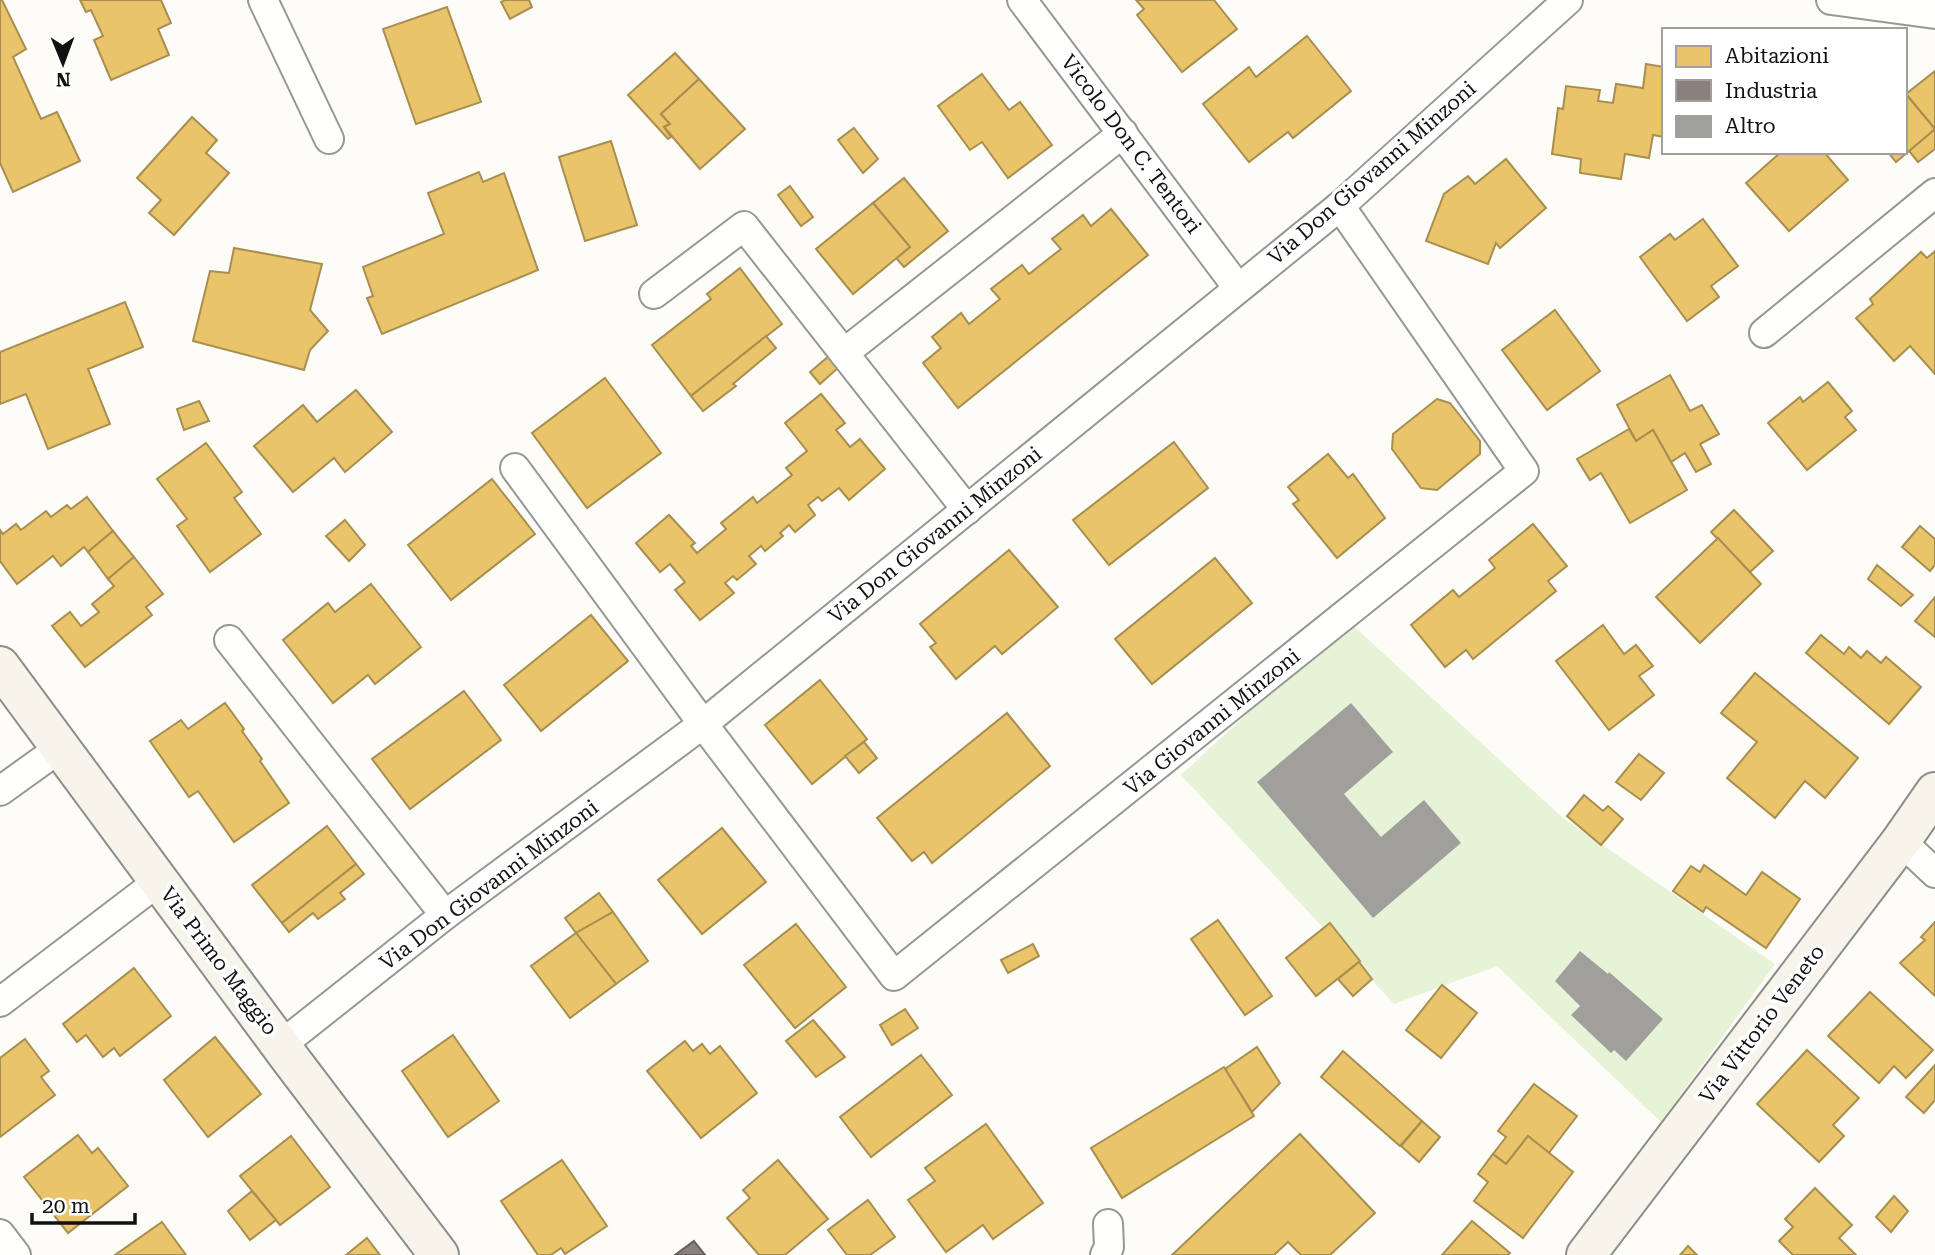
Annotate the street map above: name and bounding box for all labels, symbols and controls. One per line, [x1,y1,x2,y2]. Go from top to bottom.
north arrow [28,28,98,98]
legend [1662,28,1907,154]
text: Abitazioni [1725,44,1829,68]
street label: Vicolo Don C. Tentori [1056,50,1206,238]
text: N [55,68,71,91]
street label: Via Don Giovanni Minzoni [1263,76,1481,270]
text: Industria [1725,79,1818,103]
text: Altro [1725,114,1776,138]
street label: Via Don Giovanni Minzoni [824,441,1047,628]
street label: Via Giovanni Minzoni [1119,644,1305,800]
street label: Via Don Giovanni Minzoni [375,795,603,975]
street label: Via Primo Maggio [156,882,282,1040]
street label: Via Vittorio Veneto [1695,940,1829,1108]
scale bar [32,1182,135,1226]
text: 20 m [42,1194,90,1218]

